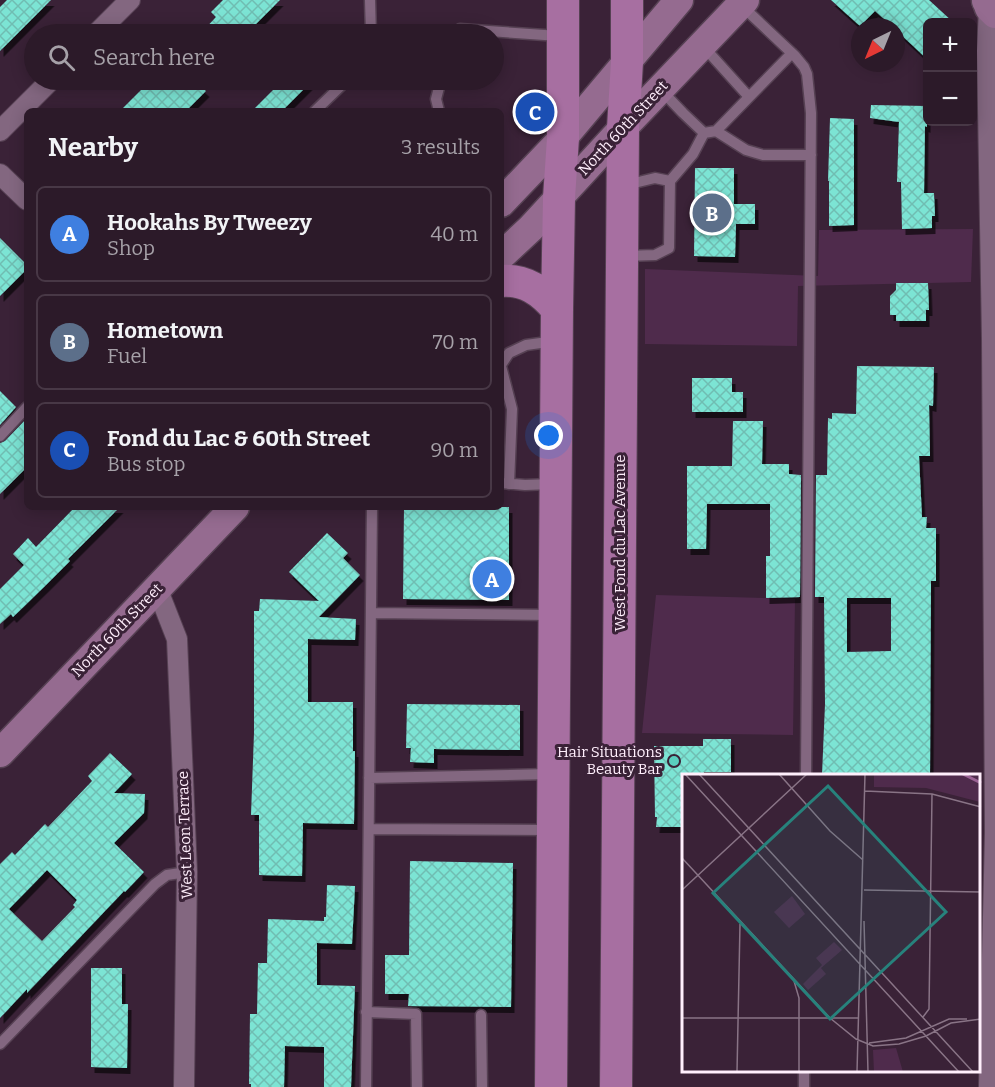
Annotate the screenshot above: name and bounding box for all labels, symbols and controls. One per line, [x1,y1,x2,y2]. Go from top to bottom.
north arrow [851,18,905,72]
map controls [923,18,977,126]
button: + [923,18,977,72]
search box [24,24,504,90]
icon: search [45,41,78,74]
text: Search here [93,44,215,71]
button: − [923,72,977,126]
street label: North 60th Street [575,77,672,179]
pin: C [516,90,554,134]
text: Nearby [48,132,138,163]
text: 3 results [401,135,480,159]
pin: B [692,190,732,236]
text: Hookahs By Tweezy [107,209,312,236]
text: A [62,222,77,246]
text: 40 m [430,222,478,246]
text: Shop [107,236,155,260]
text: Hometown [107,317,223,344]
text: B [63,330,76,354]
text: 70 m [432,330,478,354]
text: Fuel [107,344,147,368]
your location [534,421,563,450]
text: Fond du Lac & 60th Street [107,425,370,452]
text: C [63,438,76,462]
text: 90 m [430,438,478,462]
text: Bus stop [107,452,185,476]
street label: West Fond du Lac Avenue [611,455,629,631]
pin: A [472,556,512,602]
street label: North 60th Street [68,579,167,680]
place label: Hair Situations Beauty Bar [557,743,662,778]
marker: Hair Situations Beauty Bar [667,754,681,768]
street label: West Leon Terrace [174,771,196,899]
inset map [682,774,980,1072]

